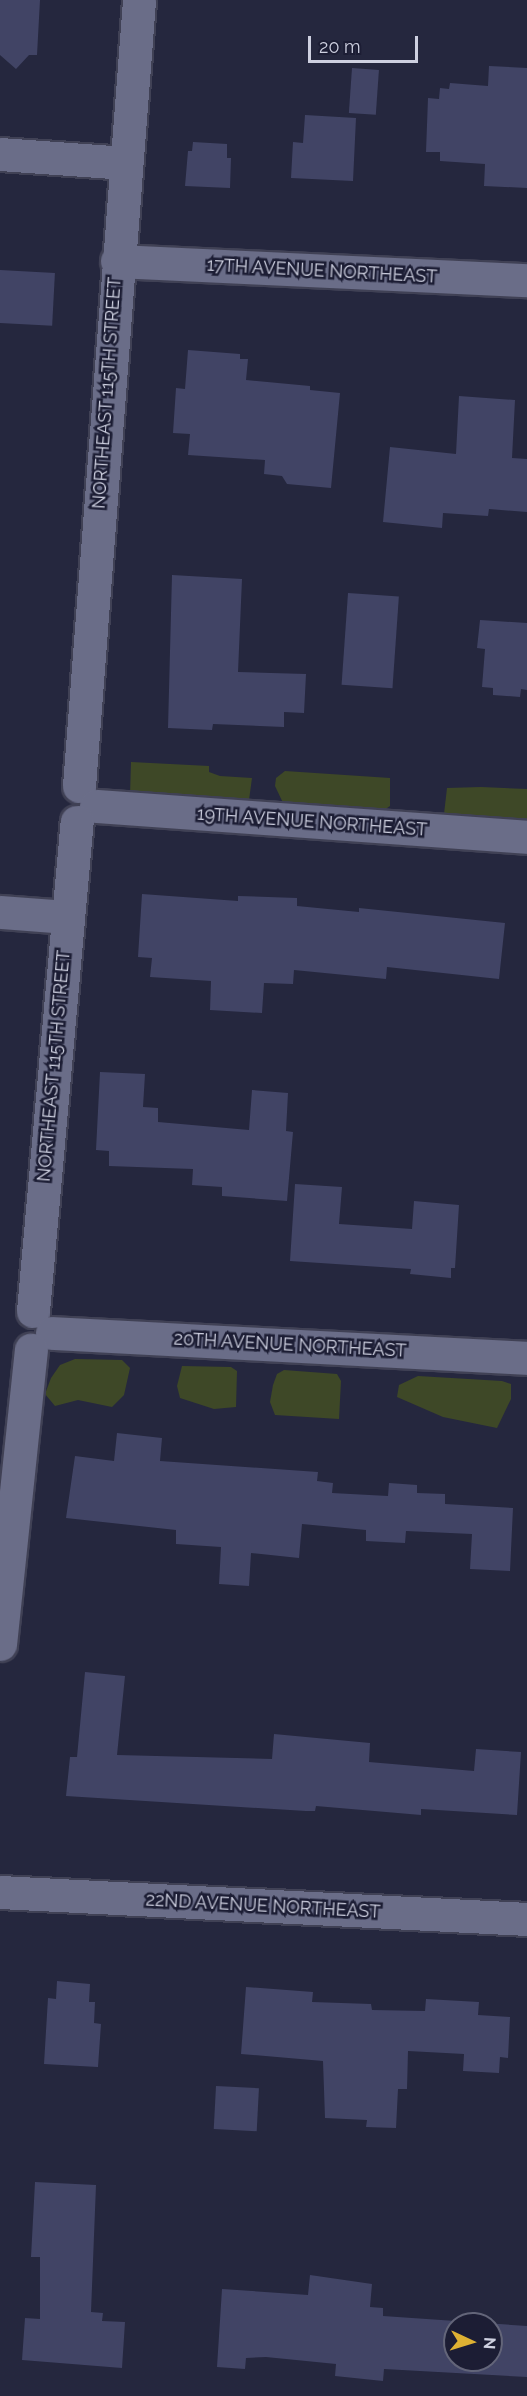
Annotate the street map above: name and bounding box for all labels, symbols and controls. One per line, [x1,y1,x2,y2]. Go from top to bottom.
scale bar [311,24,420,62]
text: 20 m [319,36,361,57]
street label: 17TH AVENUE NORTHEAST [206,254,438,288]
street label: NORTHEAST 115TH STREET [88,276,126,510]
street label: 19TH AVENUE NORTHEAST [196,803,428,841]
street label: NORTHEAST 115TH STREET [33,949,75,1183]
street label: 20TH AVENUE NORTHEAST [173,1328,407,1362]
street label: 22ND AVENUE NORTHEAST [145,1889,381,1923]
north arrow [443,2312,503,2372]
text: N [480,2336,499,2350]

